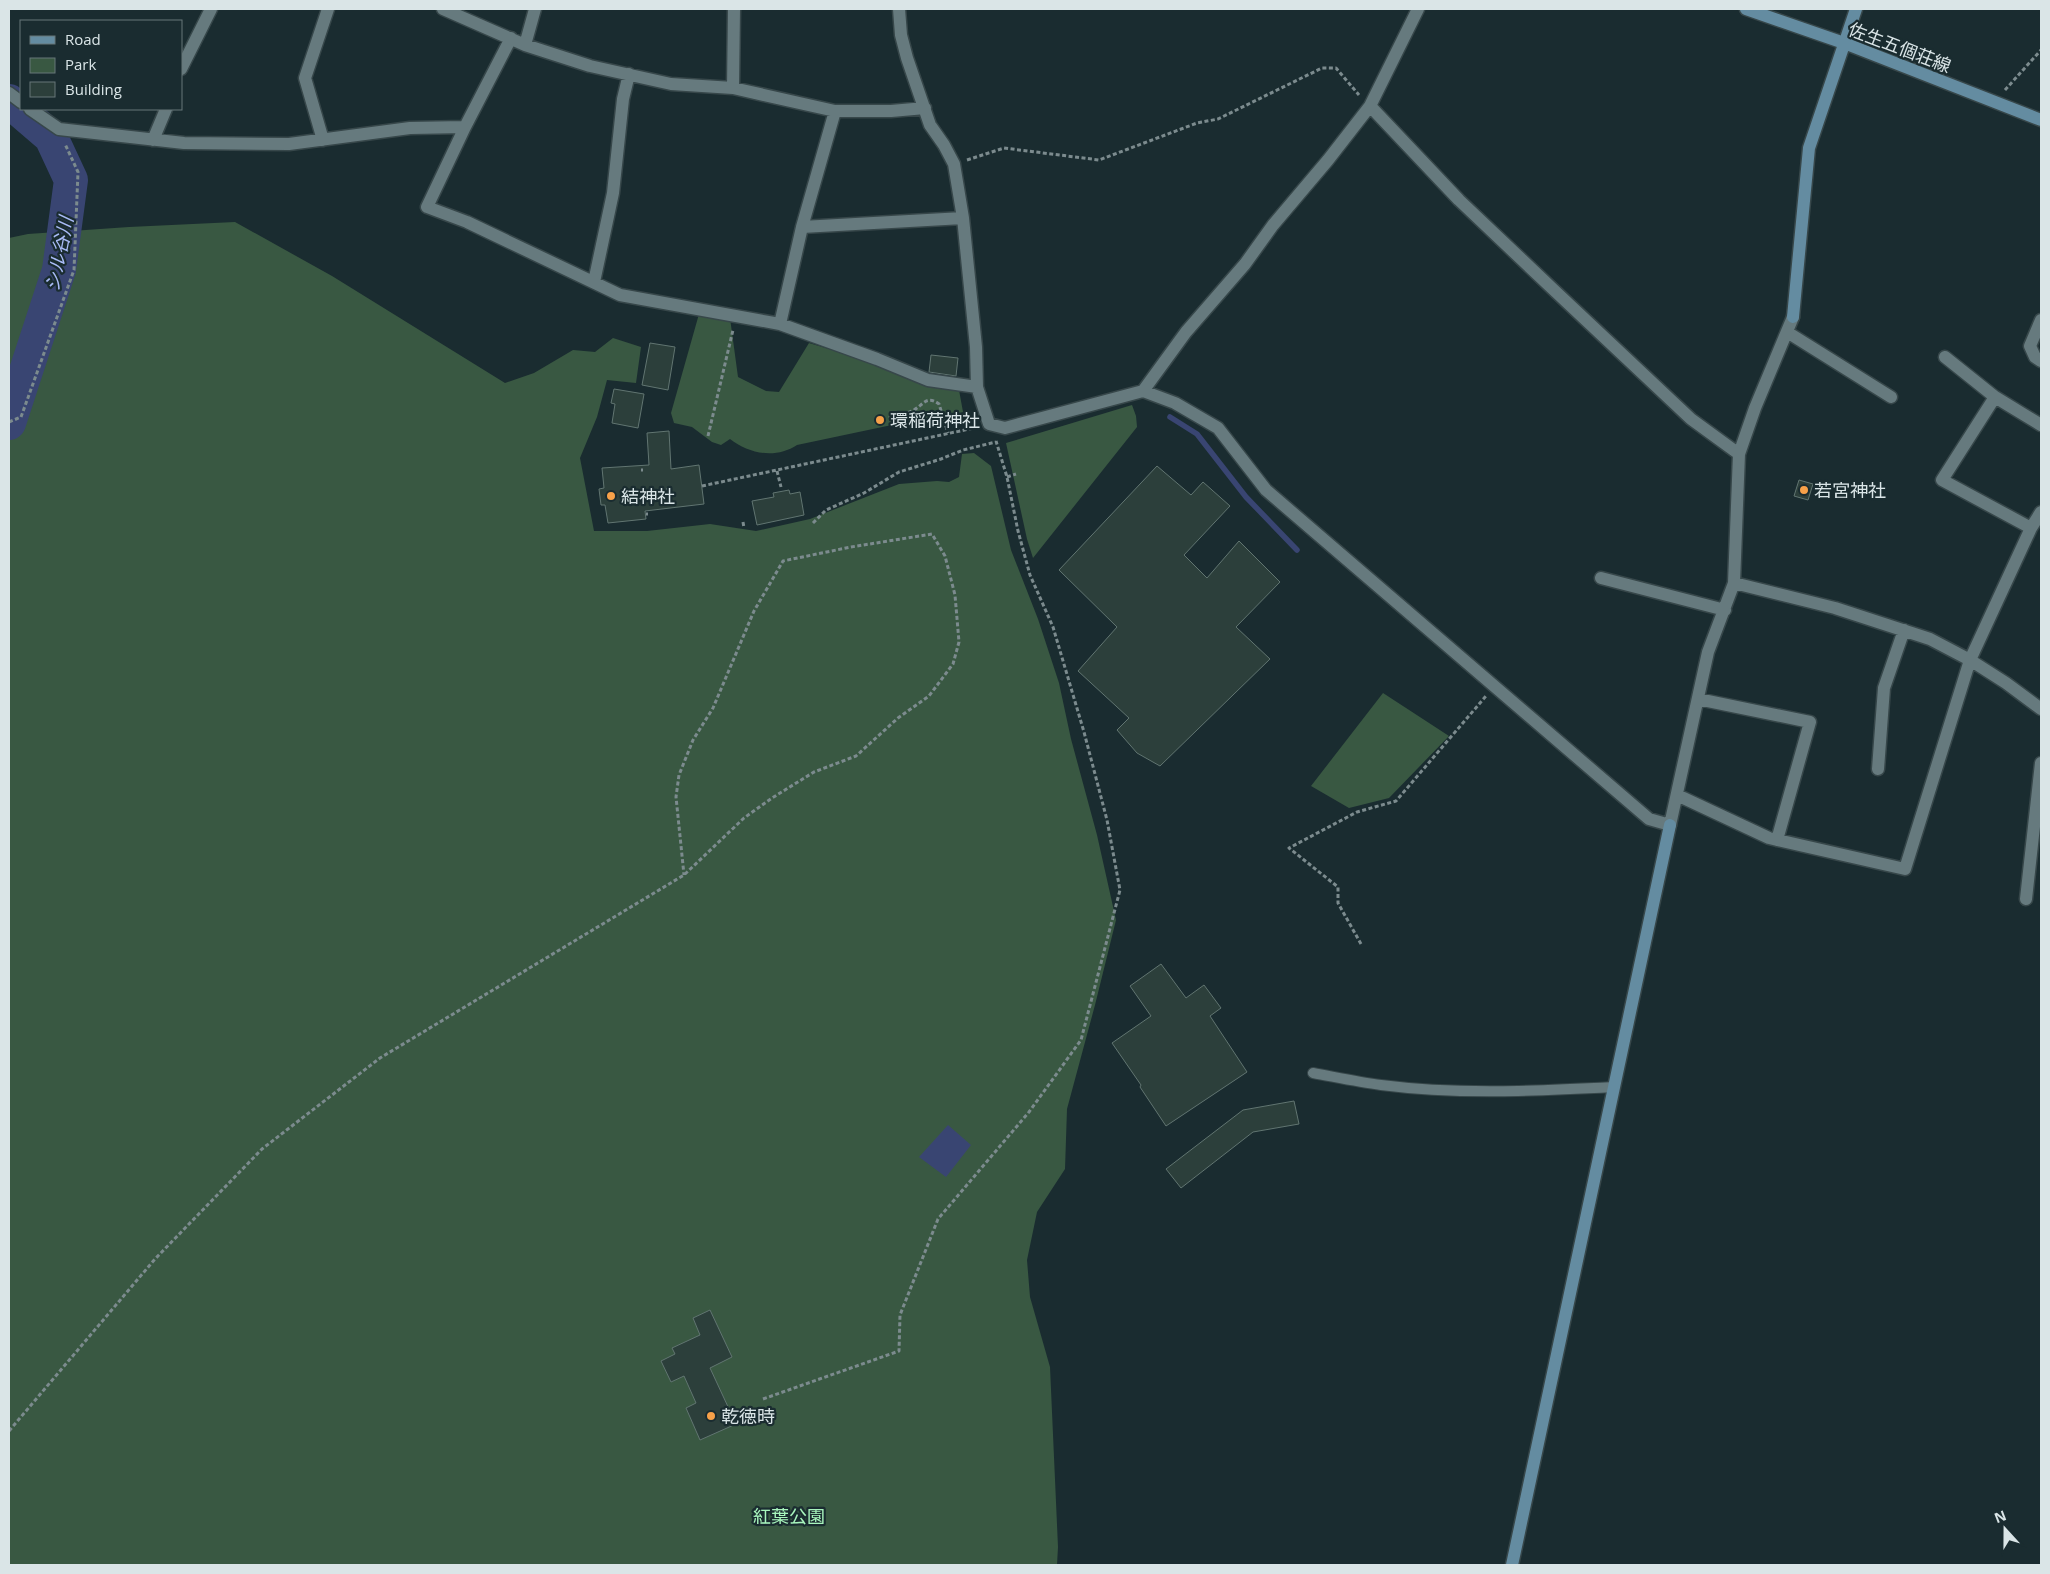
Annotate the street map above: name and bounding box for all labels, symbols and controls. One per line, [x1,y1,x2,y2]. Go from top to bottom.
street label: 佐生五個荘線 [1845,16,1955,78]
legend [20,20,182,110]
text: Road [65,29,101,49]
text: Park [65,54,96,74]
text: Building [65,79,122,99]
water label: シル谷川 [39,212,79,294]
place label: 環稲荷神社 [890,408,980,432]
marker: 環稲荷神社 [874,414,886,426]
place label: 若宮神社 [1814,478,1886,502]
place label: 結神社 [621,484,675,508]
marker: 若宮神社 [1798,484,1810,496]
marker: 結神社 [605,490,617,502]
place label: 乾徳時 [721,1404,775,1428]
marker: 乾徳時 [705,1410,717,1422]
park label: 紅葉公園 [753,1504,825,1528]
north arrow [1980,1504,2030,1554]
text: N [1991,1505,2009,1527]

